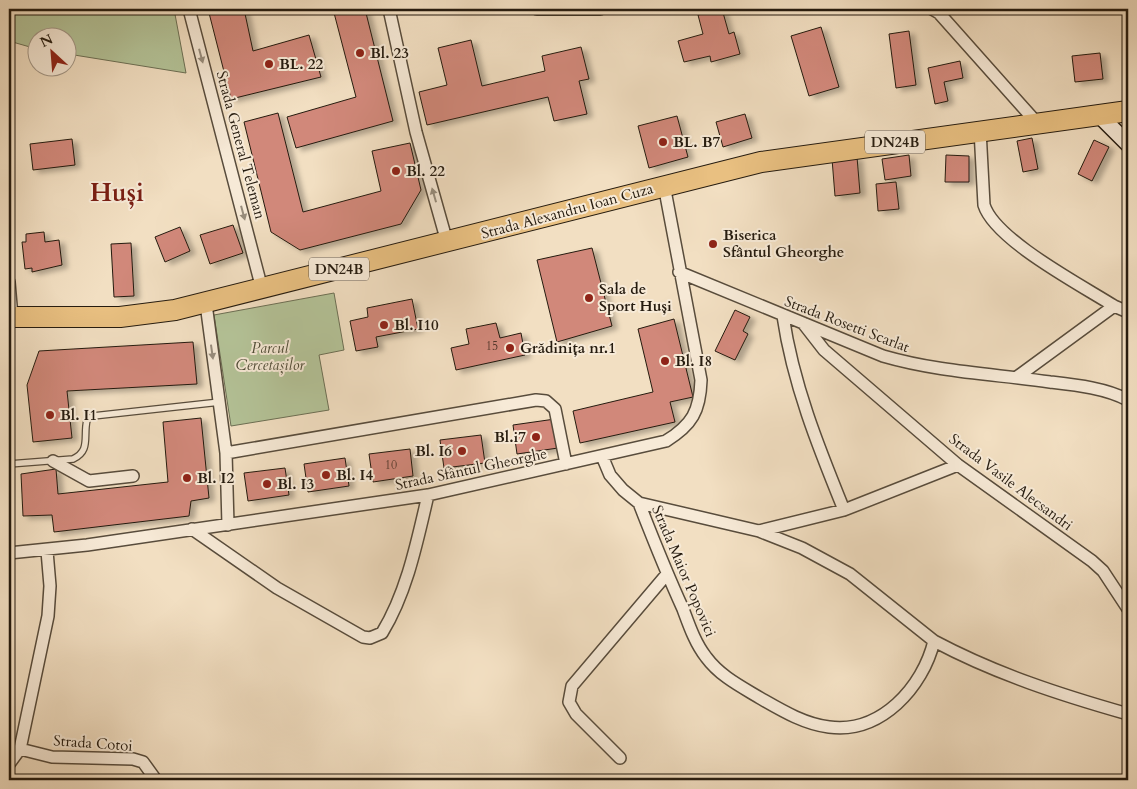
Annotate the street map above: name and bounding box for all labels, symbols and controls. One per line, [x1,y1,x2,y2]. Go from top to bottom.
north arrow [28,28,78,78]
text: N [37,30,56,52]
place label: Bl. 23 [370,43,409,63]
marker: Bl. 23 [354,47,366,59]
one-way arrow [198,48,206,63]
place label: BL. 22 [279,54,323,74]
marker: BL. 22 [263,58,275,70]
street label: Strada General Teleman [212,69,271,222]
road number: DN24B [865,130,925,154]
place label: BL. B7 [673,132,721,152]
marker: BL. B7 [657,136,669,148]
place label: Bl. 22 [406,161,445,181]
marker: Bl. 22 [390,165,402,177]
district label: Huși [90,176,144,210]
street label: Strada Alexandru Ioan Cuza [479,178,656,244]
one-way arrow [429,187,437,202]
one-way arrow [239,205,247,221]
place label: Biserica Sfântul Gheorghe [723,225,844,262]
marker: Biserica Sfântul Gheorghe [707,238,719,250]
road number: DN24B [309,258,369,280]
place label: Sala de Sport Huși [599,279,672,316]
street label: Strada Rosetti Scarlat [782,291,912,357]
marker: Sala de Sport Huși [583,292,595,304]
place label: Bl. I10 [394,315,439,335]
marker: Bl. I10 [378,319,390,331]
park label: Parcul Cercetașilor [236,338,305,375]
house number: 15 [486,338,498,354]
place label: Grădinița nr.1 [520,338,616,358]
marker: Grădinița nr.1 [504,342,516,354]
one-way arrow [209,344,217,360]
place label: Bl. I8 [675,351,712,371]
marker: Bl. I8 [659,355,671,367]
place label: Bl. I1 [60,405,97,425]
marker: Bl. I1 [44,409,56,421]
place label: Bl.i7 [494,427,526,447]
street label: Strada Vasile Alecsandri [945,429,1077,535]
marker: Bl.i7 [530,431,542,443]
place label: Bl. I6 [415,441,452,461]
street label: Strada Sfântul Gheorghe [393,443,549,495]
marker: Bl. I6 [456,445,468,457]
house number: 10 [385,457,397,473]
place label: Bl. I4 [336,465,373,485]
place label: Bl. I2 [197,468,234,488]
marker: Bl. I4 [320,469,332,481]
marker: Bl. I2 [181,472,193,484]
place label: Bl. I3 [277,474,314,494]
marker: Bl. I3 [261,478,273,490]
street label: Strada Maior Popovici [647,502,721,640]
street label: Strada Cotoi [53,730,133,756]

